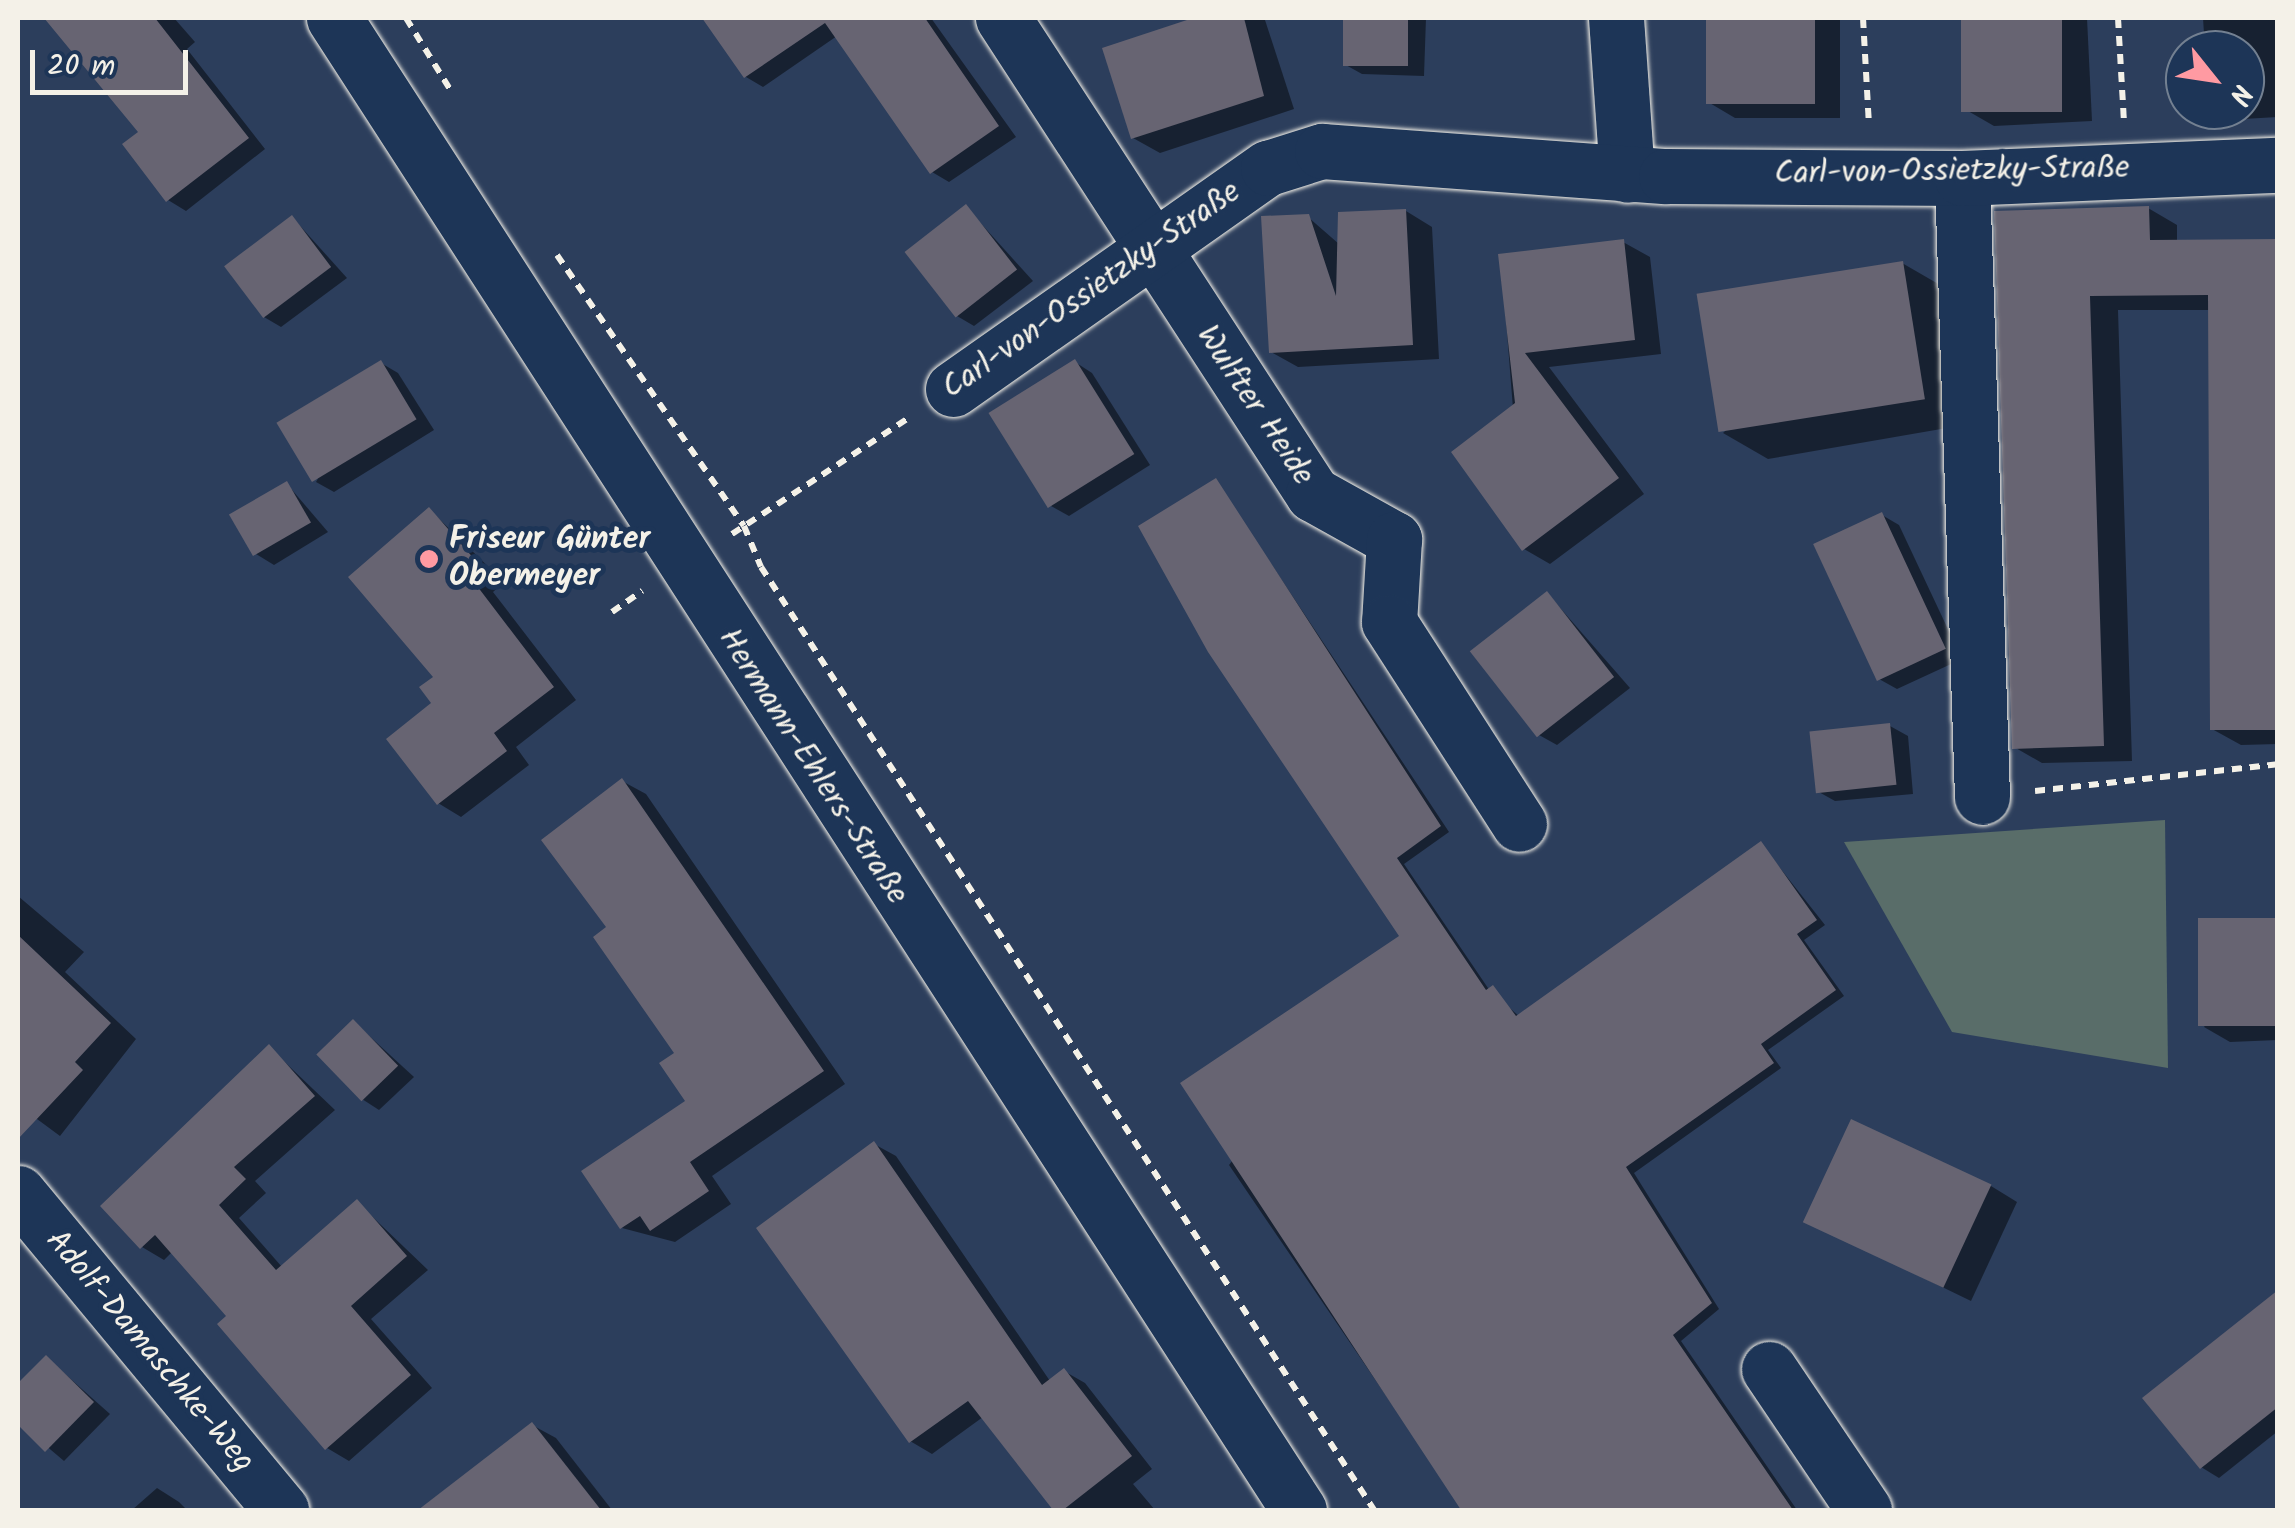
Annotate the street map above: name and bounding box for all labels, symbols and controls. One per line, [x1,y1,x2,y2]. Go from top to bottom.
scale bar [35,30,192,92]
north arrow [2165,30,2265,130]
text: 20 m [47,43,115,91]
text: N [2216,75,2264,113]
street label: Carl-von-Ossietzky-Straße [1774,150,2130,194]
street label: Carl-von-Ossietzky-Straße [936,173,1248,409]
street label: Wulfter Heide [1187,319,1321,493]
place label: Friseur Günter Obermeyer [449,522,650,597]
marker: Friseur Günter Obermeyer [418,548,440,570]
street label: Hermann-Ehlers-Straße [709,622,915,912]
street label: Adolf-Damaschke-Weg [36,1223,262,1481]

